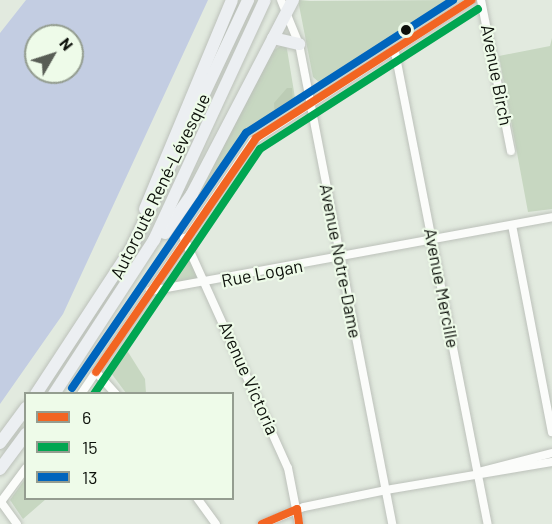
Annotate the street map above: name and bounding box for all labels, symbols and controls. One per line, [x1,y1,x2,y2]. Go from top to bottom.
street label: Avenue Birch [477,23,517,127]
north arrow [24,24,84,84]
unlabelled marker [400,24,412,36]
text: N [56,33,78,54]
street label: Autoroute René-Lévesque [106,90,214,282]
street label: Avenue Notre-Dame [315,182,367,340]
street label: Avenue Mercille [420,226,464,350]
street label: Rue Logan [219,255,305,291]
street label: Avenue Victoria [214,318,284,438]
legend [24,392,234,500]
text: 6 [82,406,91,428]
text: 15 [82,436,98,458]
text: 13 [82,466,98,488]

